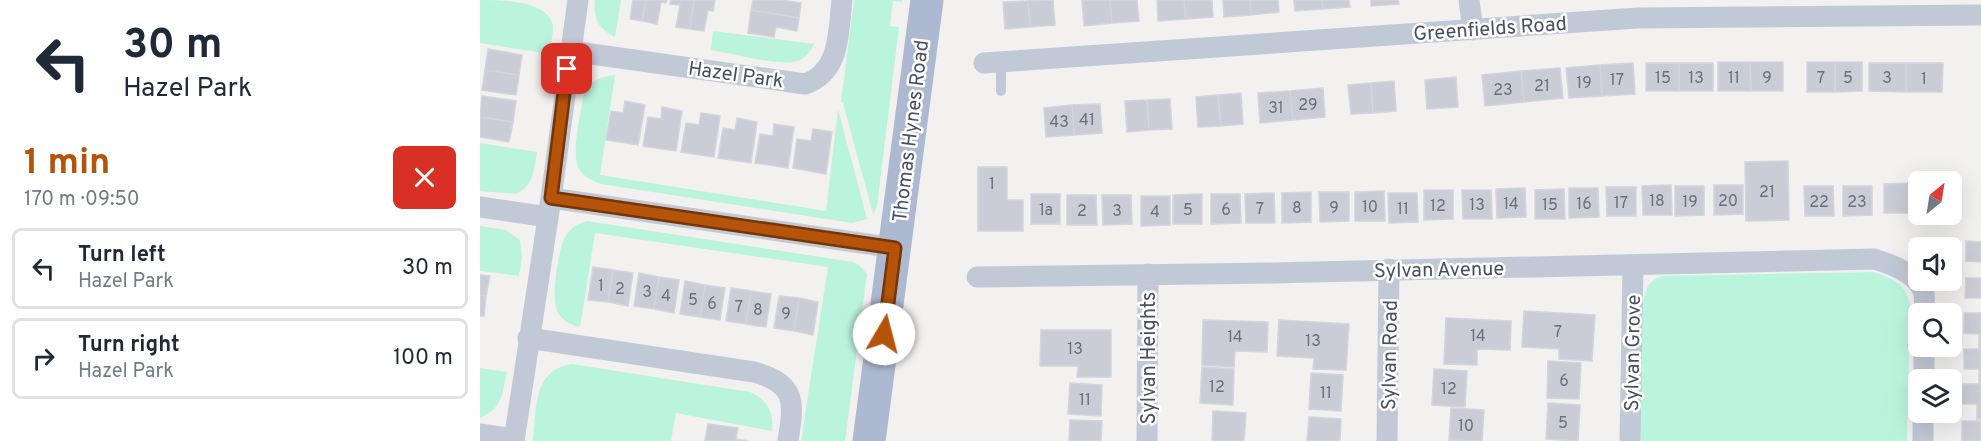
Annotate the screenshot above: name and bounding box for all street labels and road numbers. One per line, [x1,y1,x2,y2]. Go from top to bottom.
street label: Greenfields Road [1413,12,1568,48]
street label: Thomas Hynes Road [888,39,936,224]
street label: Hazel Park [686,56,785,96]
street label: Sylvan Avenue [1374,257,1504,285]
street label: Sylvan Heights [1137,292,1163,424]
street label: Sylvan Grove [1620,294,1648,412]
street label: Sylvan Road [1377,300,1405,410]

